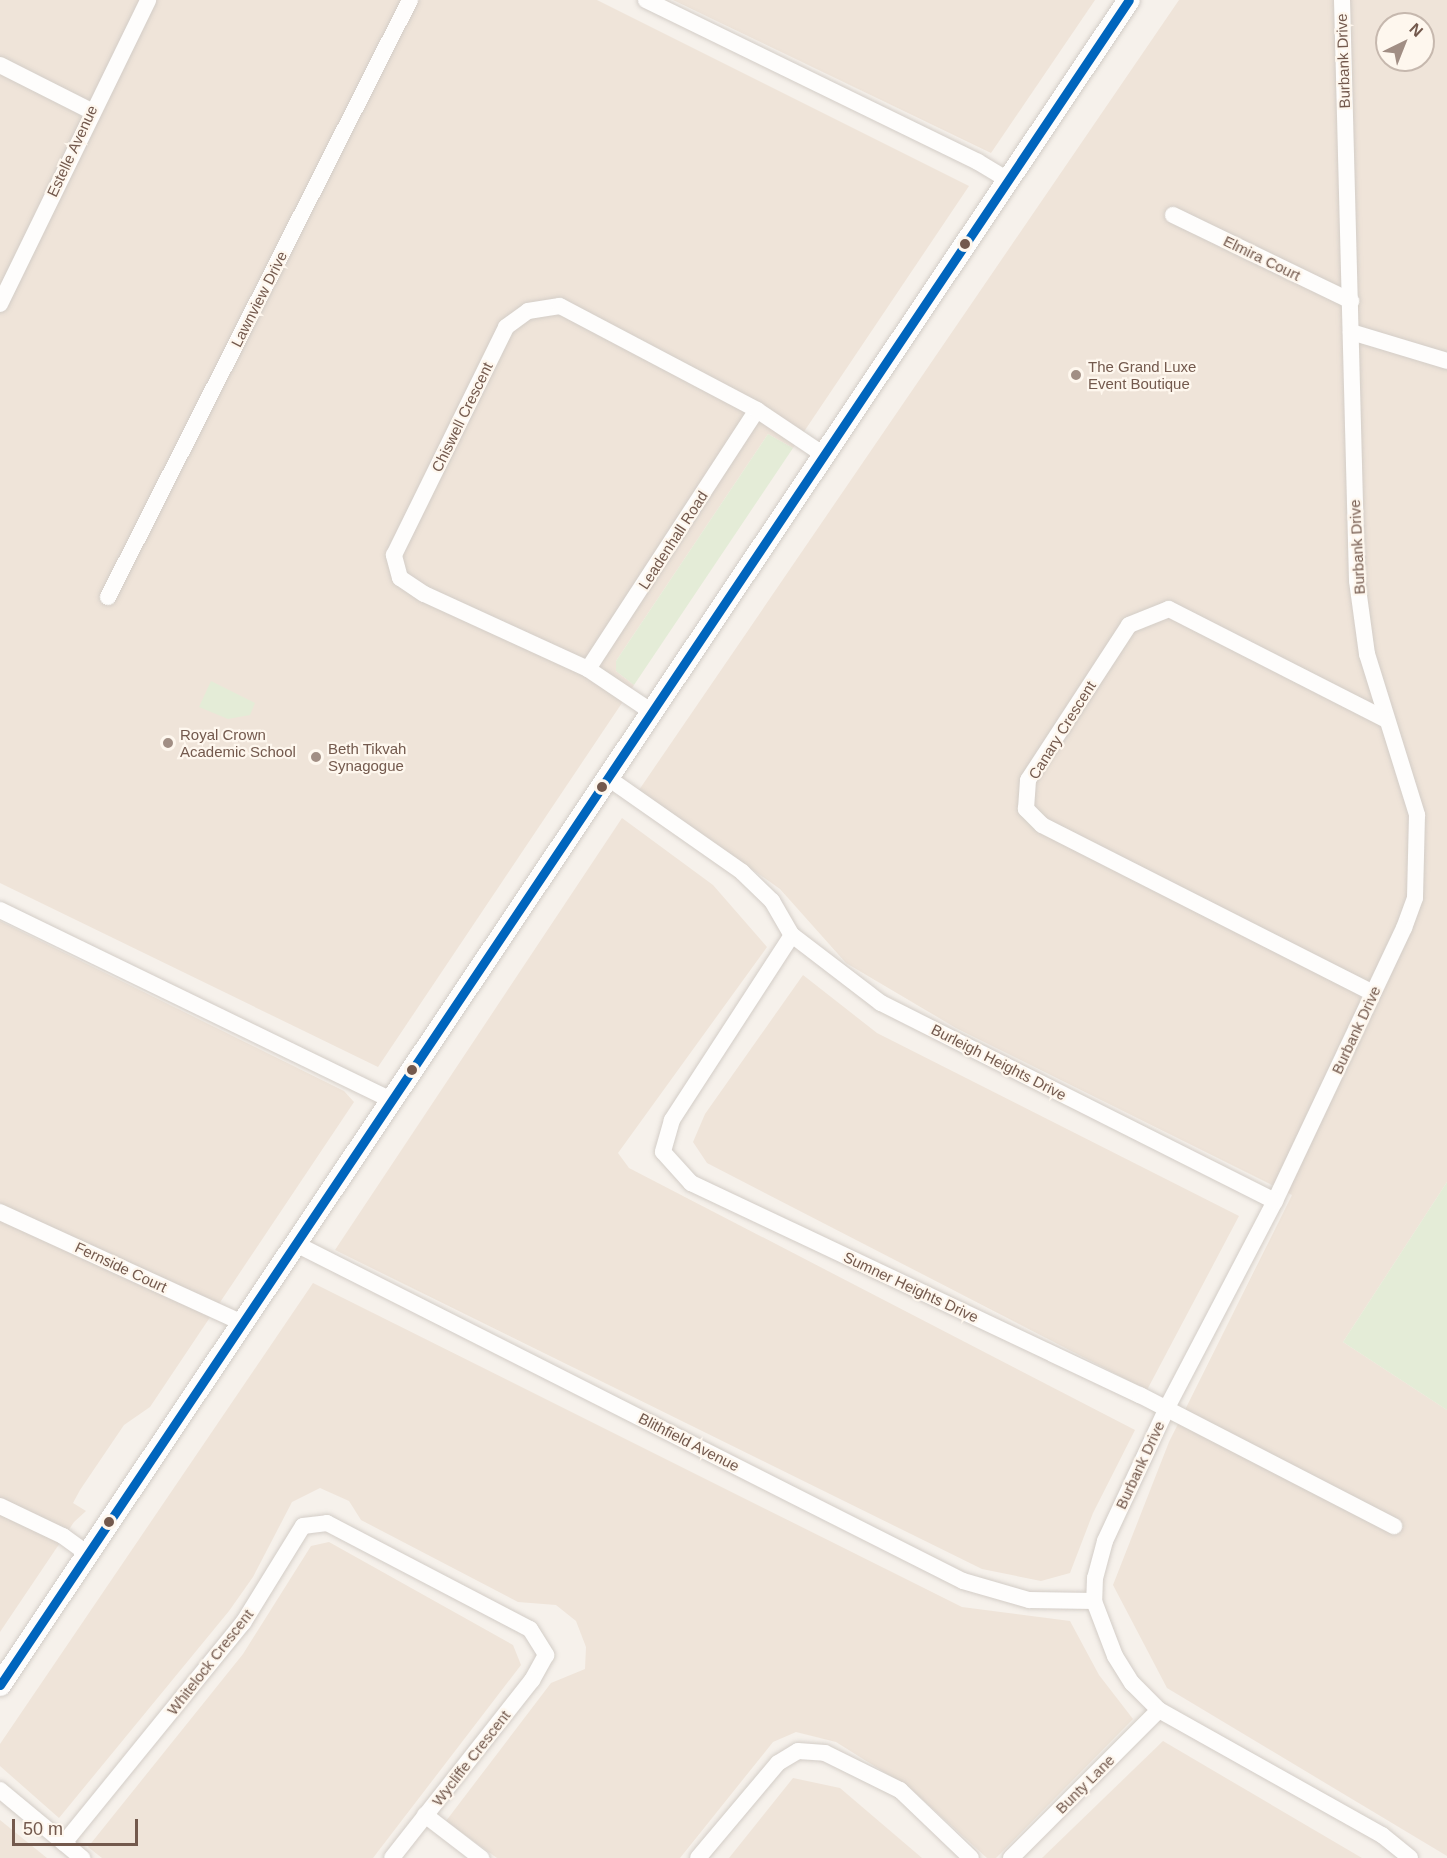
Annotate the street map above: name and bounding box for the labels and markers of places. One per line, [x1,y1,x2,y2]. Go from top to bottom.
unlabelled marker [959,238,971,250]
place label: The Grand Luxe Event Boutique [1088,357,1196,392]
marker: The Grand Luxe Event Boutique [1069,368,1083,382]
place label: Royal Crown Academic School [180,725,296,760]
marker: Royal Crown Academic School [161,736,175,750]
place label: Beth Tikvah Synagogue [328,739,407,774]
marker: Beth Tikvah Synagogue [309,750,323,764]
unlabelled marker [596,781,608,793]
unlabelled marker [406,1064,418,1076]
unlabelled marker [103,1516,115,1528]

